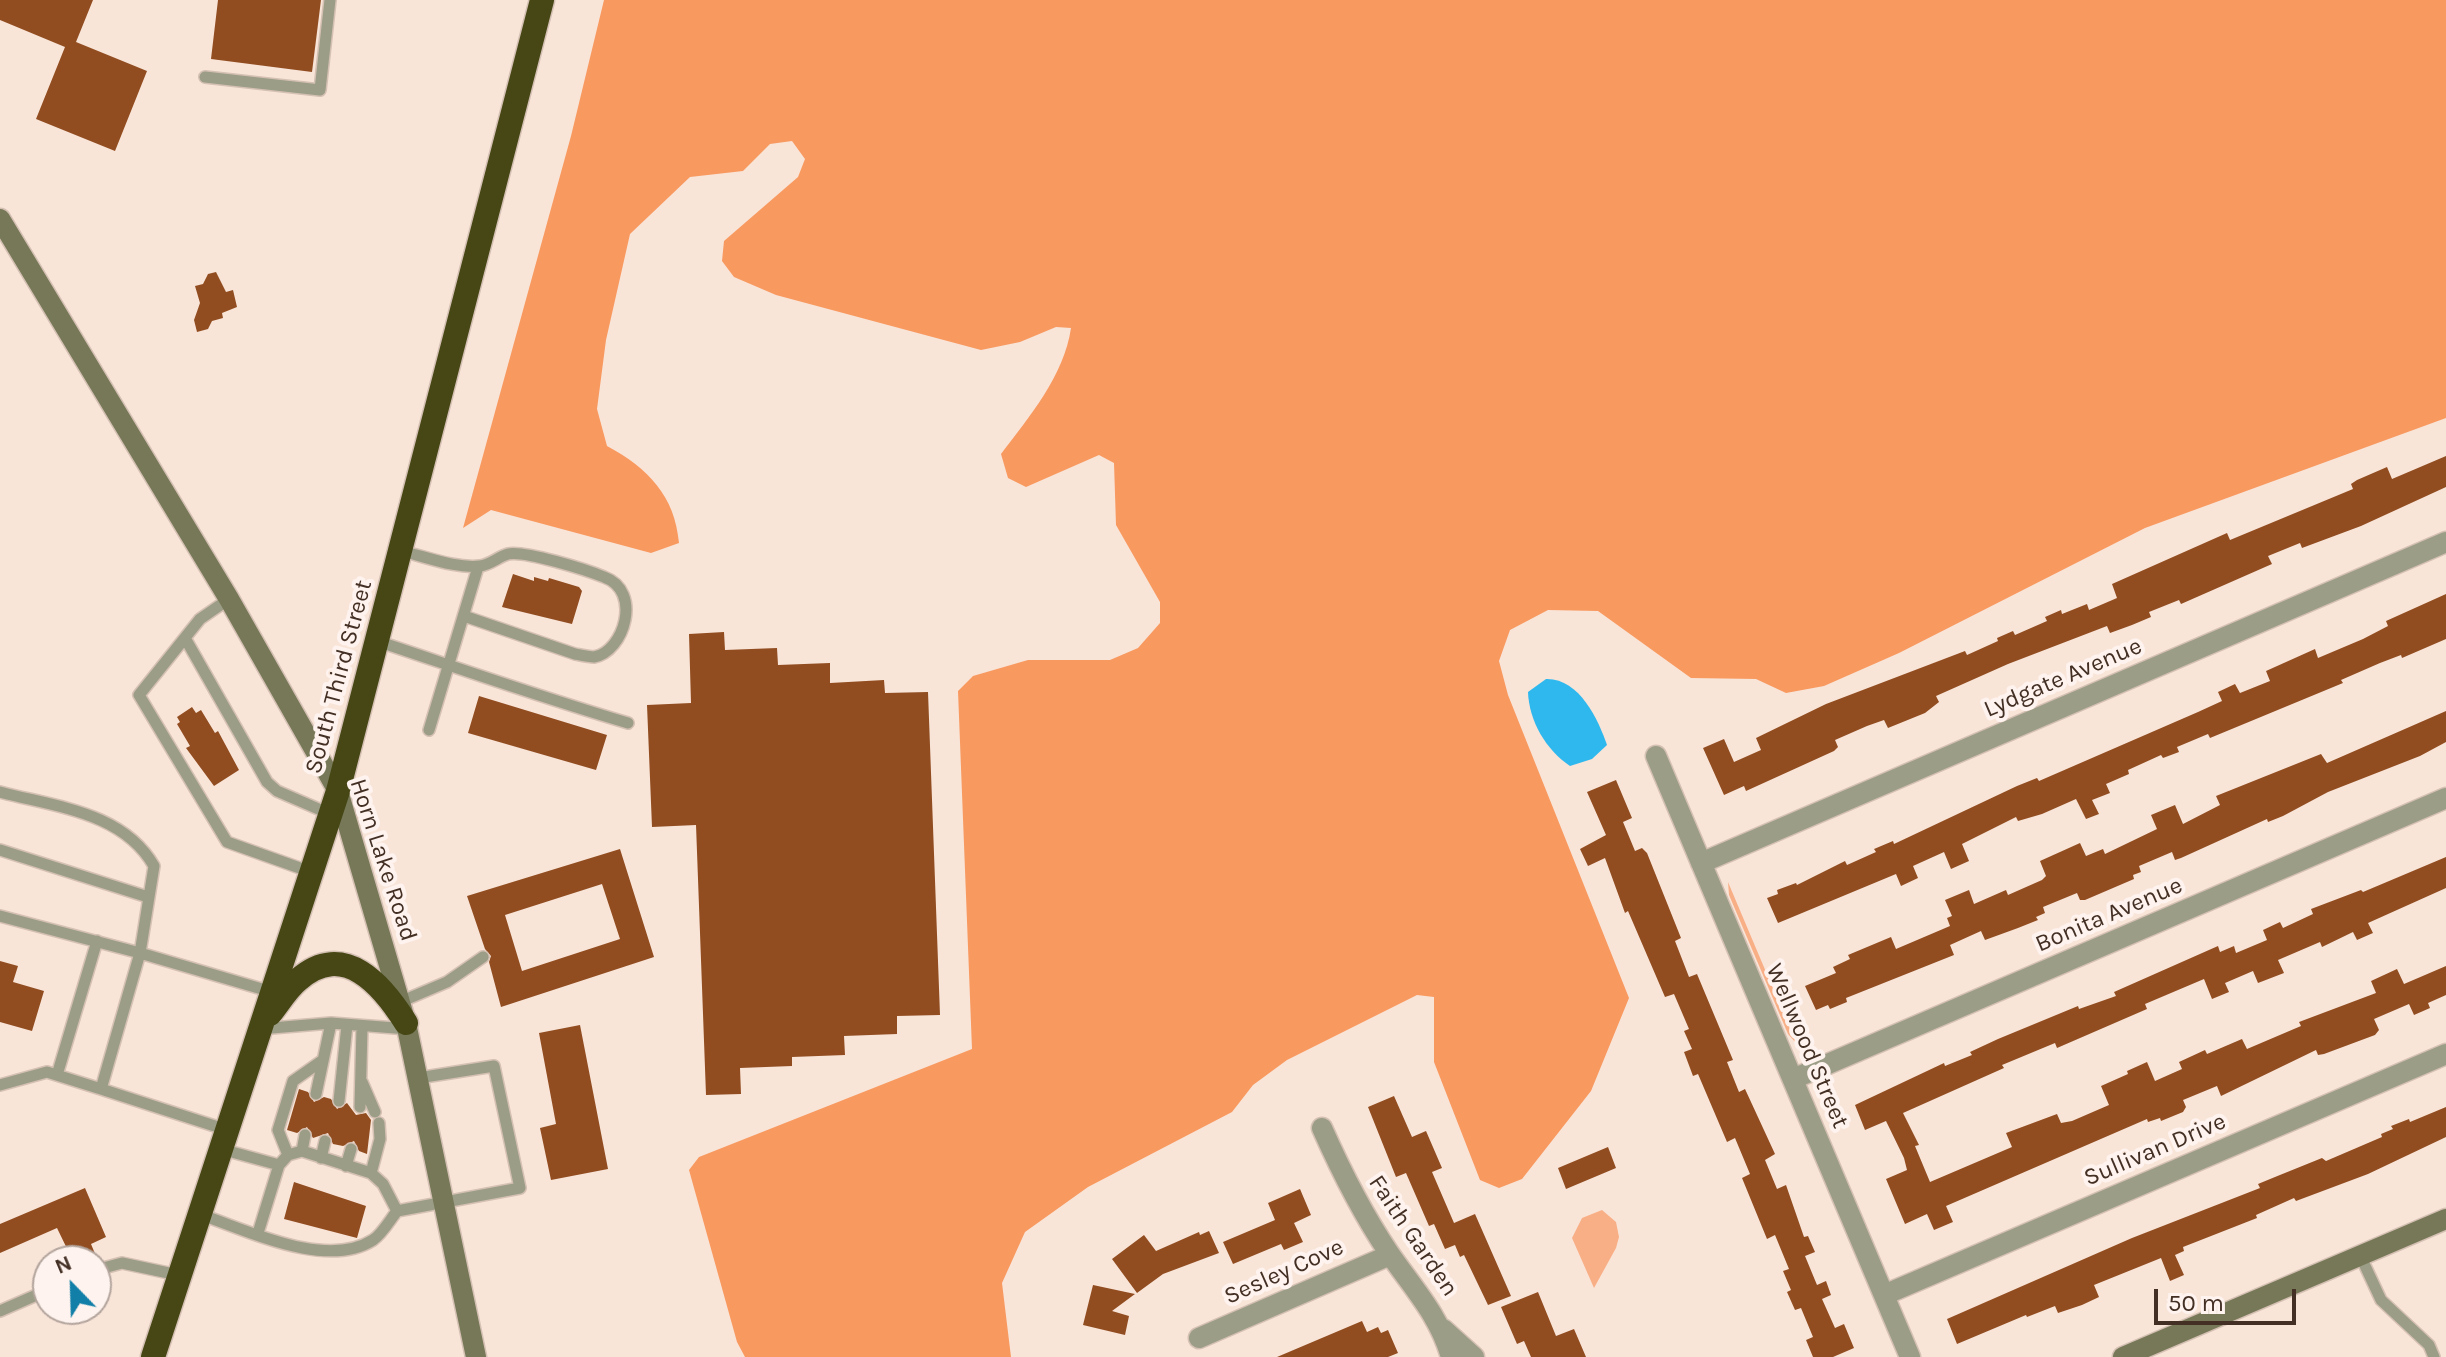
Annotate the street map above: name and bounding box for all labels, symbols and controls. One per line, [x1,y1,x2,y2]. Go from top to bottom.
street label: South Third Street [299,577,379,777]
street label: Lydgate Avenue [1980,632,2146,724]
street label: Horn Lake Road [343,775,423,945]
street label: Bonita Avenue [2031,871,2187,959]
street label: Wellwood Street [1759,959,1855,1133]
street label: Sullivan Drive [2080,1107,2230,1193]
street label: Faith Garden [1362,1170,1464,1302]
street label: Sesley Cove [1220,1233,1348,1311]
north arrow [32,1245,112,1325]
text: N [51,1250,76,1280]
scale bar [2158,1273,2300,1323]
text: 50 m [2168,1289,2224,1317]

